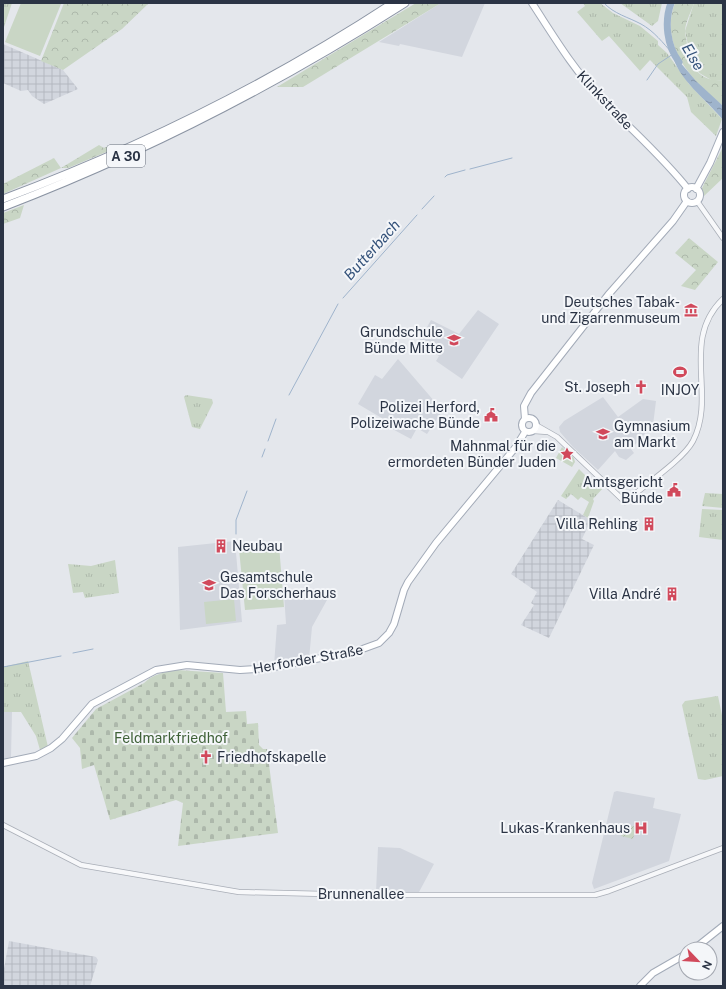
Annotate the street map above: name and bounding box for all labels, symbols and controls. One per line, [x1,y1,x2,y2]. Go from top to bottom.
water label: Else [679,40,708,73]
street label: Klinkstraße [574,67,636,133]
road number: A 30 [107,145,145,167]
water label: Butterbach [340,216,403,283]
place label: Deutsches Tabak- und Zigarrenmuseum [541,294,680,326]
museum icon: Deutsches Tabak- und Zigarrenmuseum [683,302,699,318]
place label: Grundschule Bünde Mitte [360,324,443,356]
school or university icon: Grundschule Bünde Mitte [446,332,462,348]
sports icon: INJOY [672,364,688,380]
place label: St. Joseph [564,379,630,395]
church icon: St. Joseph [633,379,649,395]
place label: INJOY [661,382,700,398]
place label: Polizei Herford, Polizeiwache Bünde [350,399,480,431]
public building icon: Polizei Herford, Polizeiwache Bünde [483,407,499,423]
place label: Gymnasium am Markt [614,418,690,450]
school or university icon: Gymnasium am Markt [595,426,611,442]
place label: Mahnmal für die ermordeten Bünder Juden [388,438,556,470]
place icon: Mahnmal für die ermordeten Bünder Juden [559,446,575,462]
place label: Amtsgericht Bünde [583,474,663,506]
public building icon: Amtsgericht Bünde [666,482,682,498]
place label: Villa Rehling [556,516,638,532]
building icon: Villa Rehling [641,516,657,532]
building icon: Neubau [213,538,229,554]
place label: Neubau [232,538,283,554]
place label: Gesamtschule Das Forscherhaus [220,569,336,601]
school or university icon: Gesamtschule Das Forscherhaus [201,577,217,593]
place label: Villa André [589,586,661,602]
building icon: Villa André [664,586,680,602]
street label: Herforder Straße [252,641,364,677]
park label: Feldmarkfriedhof [114,730,228,746]
church icon: Friedhofskapelle [198,749,214,765]
place label: Friedhofskapelle [217,749,326,765]
place label: Lukas-Krankenhaus [500,820,630,836]
hospital icon: Lukas-Krankenhaus [633,820,649,836]
street label: Brunnenallee [318,886,404,902]
north arrow [678,941,718,981]
text: N [700,959,714,972]

